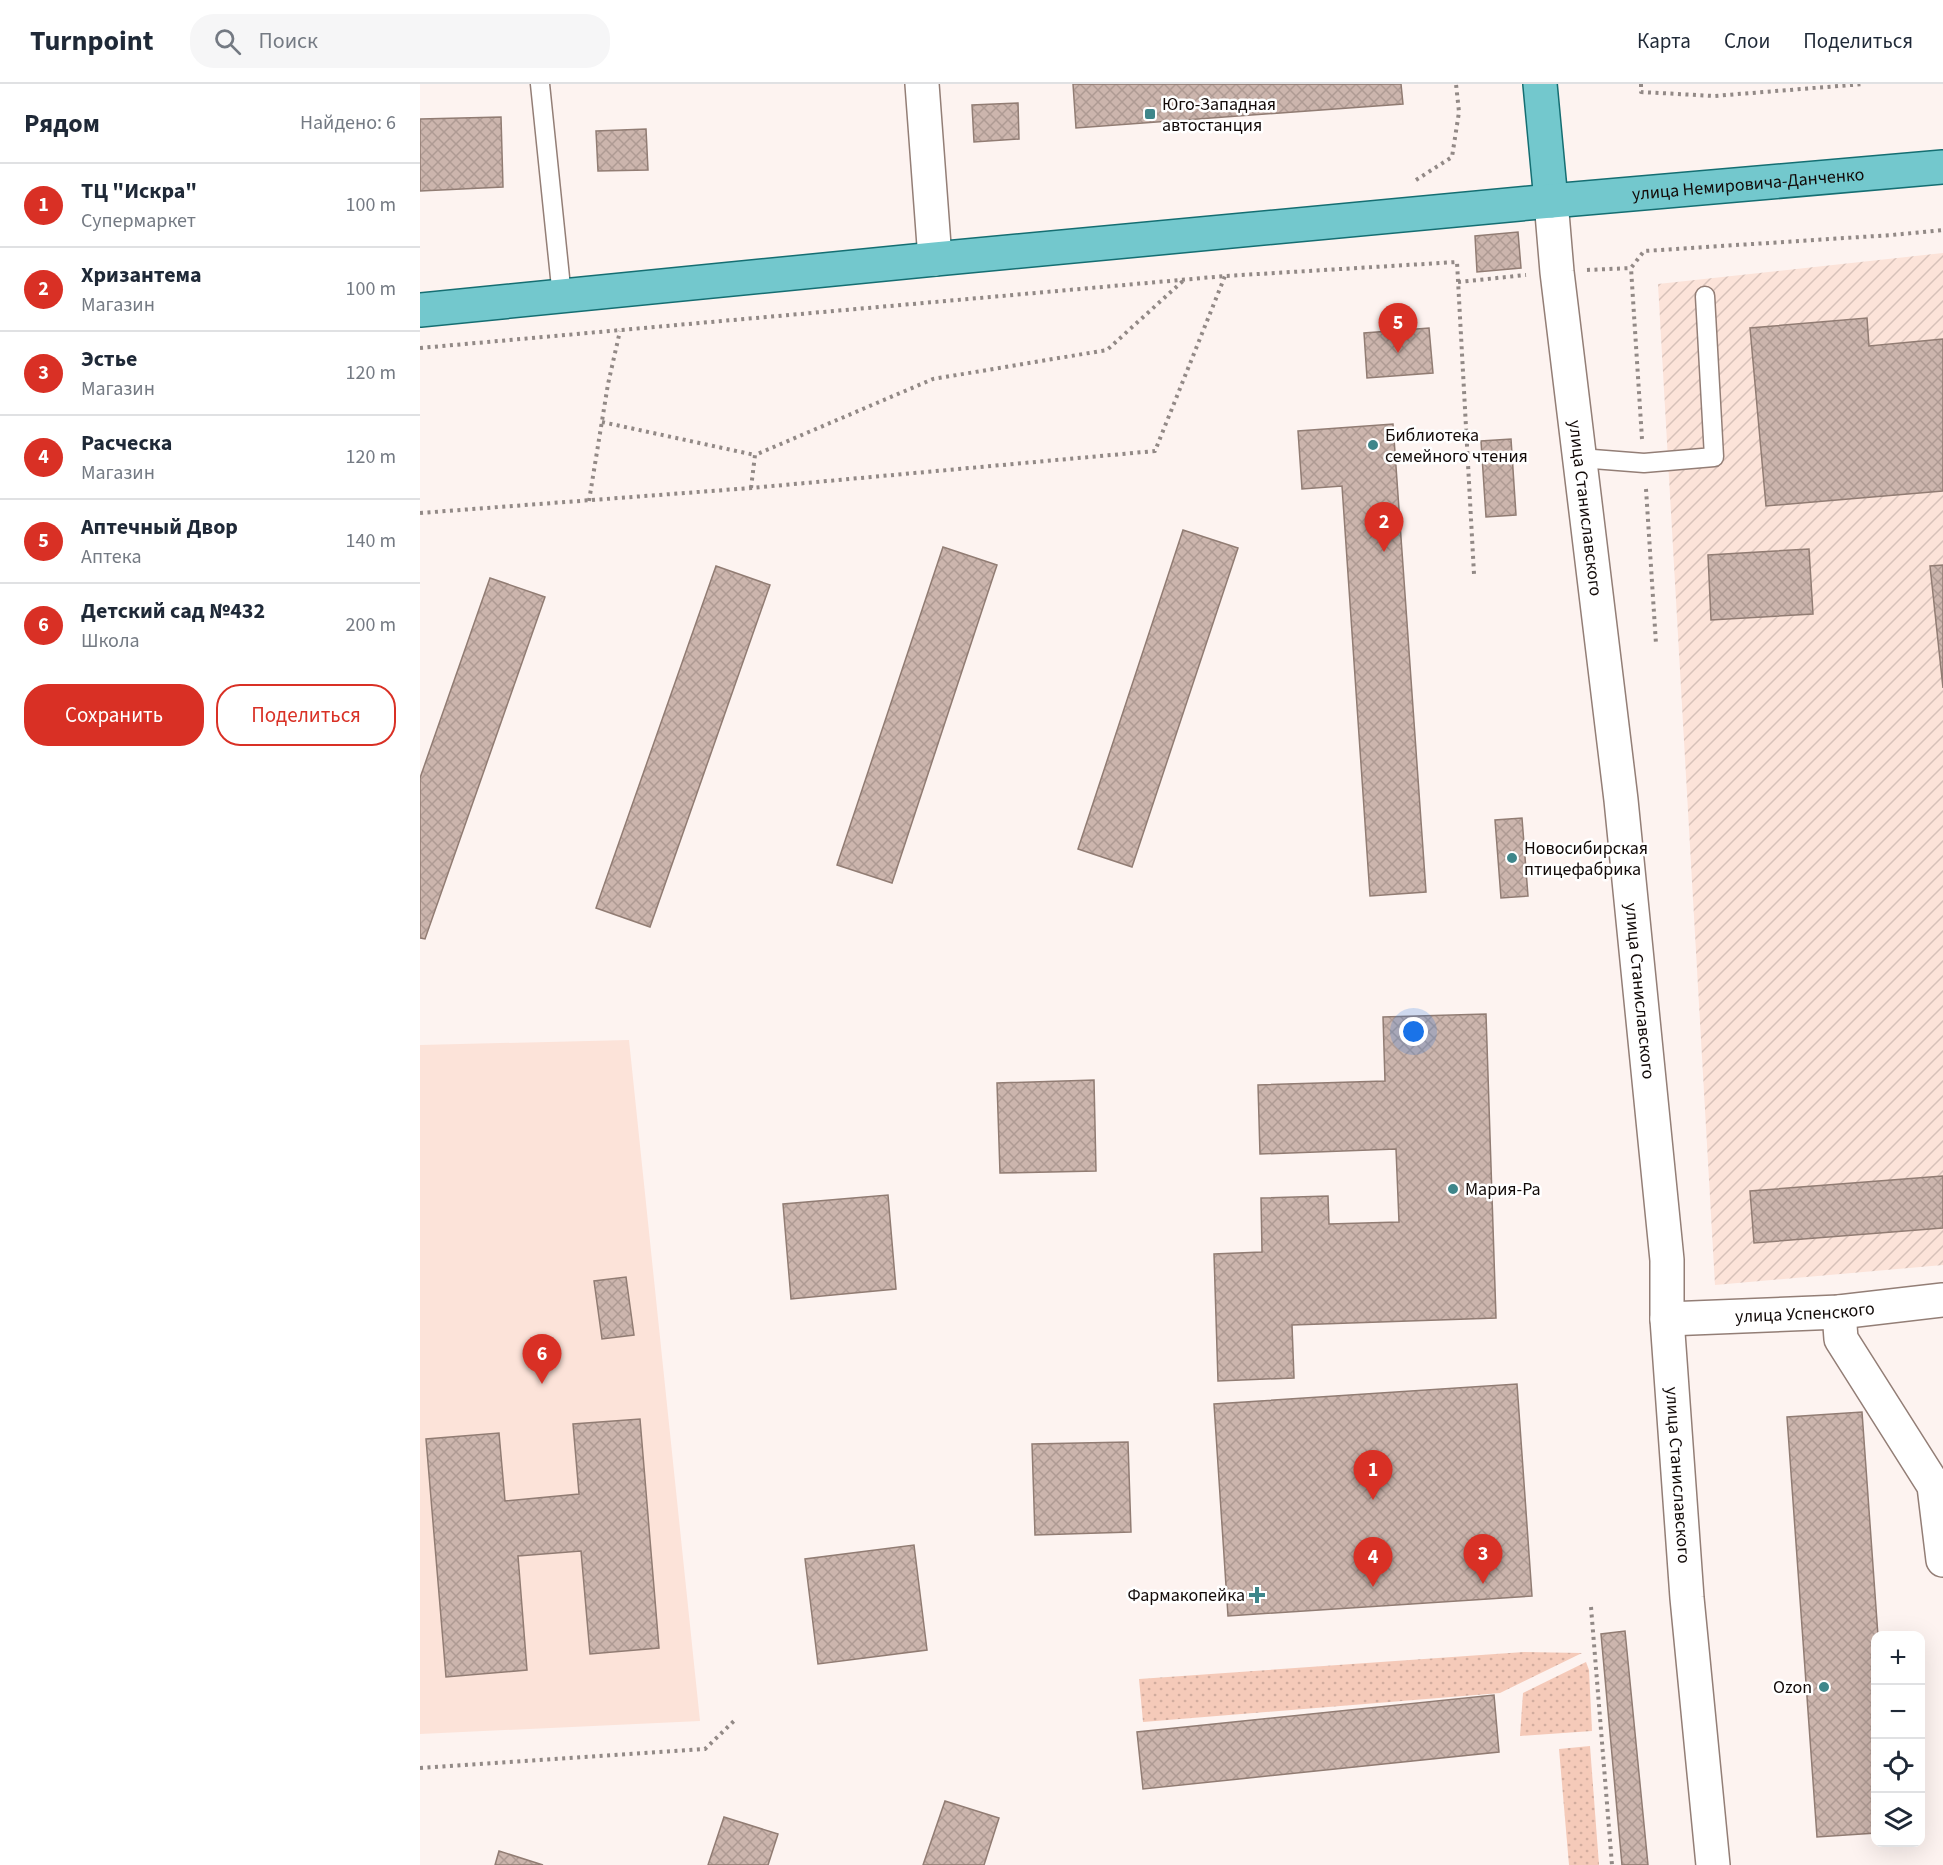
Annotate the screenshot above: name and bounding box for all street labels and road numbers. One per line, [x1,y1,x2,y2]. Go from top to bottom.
street label: улица Немировича-Данченко [1631,161,1865,206]
street label: улица Станиславского [1563,419,1609,597]
street label: улица Станиславского [1619,902,1661,1080]
street label: улица Успенского [1735,1295,1876,1329]
street label: улица Станиславского [1659,1386,1697,1564]

